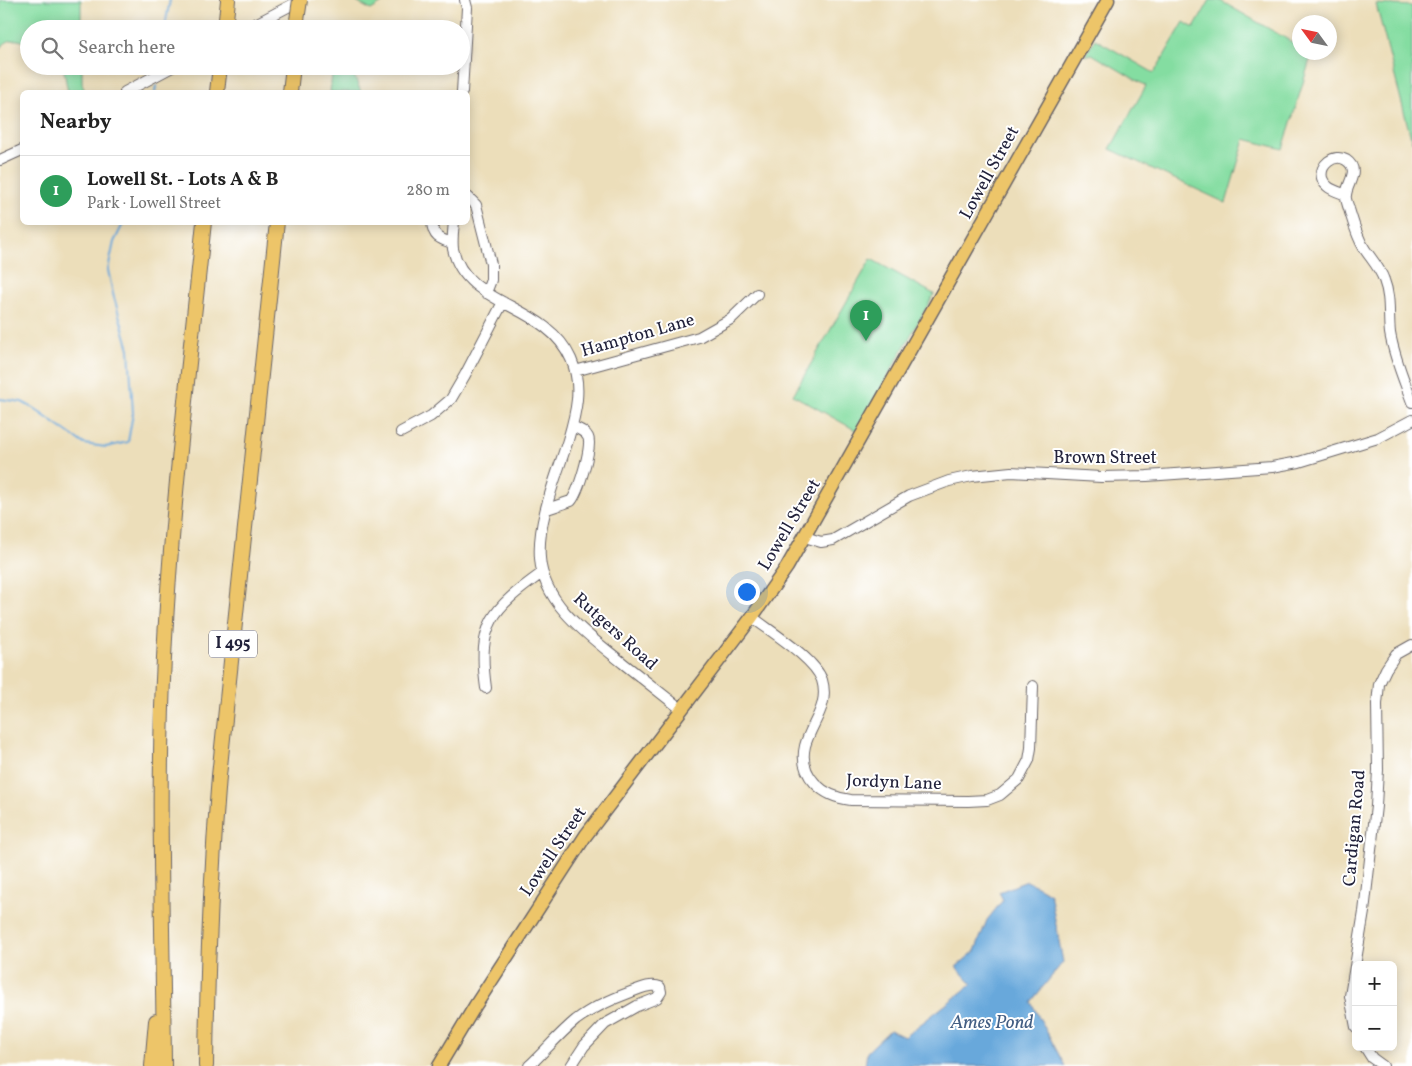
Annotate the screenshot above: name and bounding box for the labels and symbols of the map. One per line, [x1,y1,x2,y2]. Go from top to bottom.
north arrow [1292,15,1337,60]
street label: Lowell Street [954,122,1026,224]
pin: 1 [850,300,882,341]
street label: Hampton Lane [578,308,698,364]
street label: Brown Street [1053,446,1157,471]
street label: Lowell Street [753,474,827,576]
your location [734,579,760,605]
street label: Rutgers Road [567,587,663,677]
road number: I 495 [209,630,257,658]
street label: Jordyn Lane [846,769,942,797]
street label: Cardigan Road [1337,769,1373,887]
street label: Lowell Street [515,802,593,902]
water label: Ames Pond [950,1010,1033,1036]

